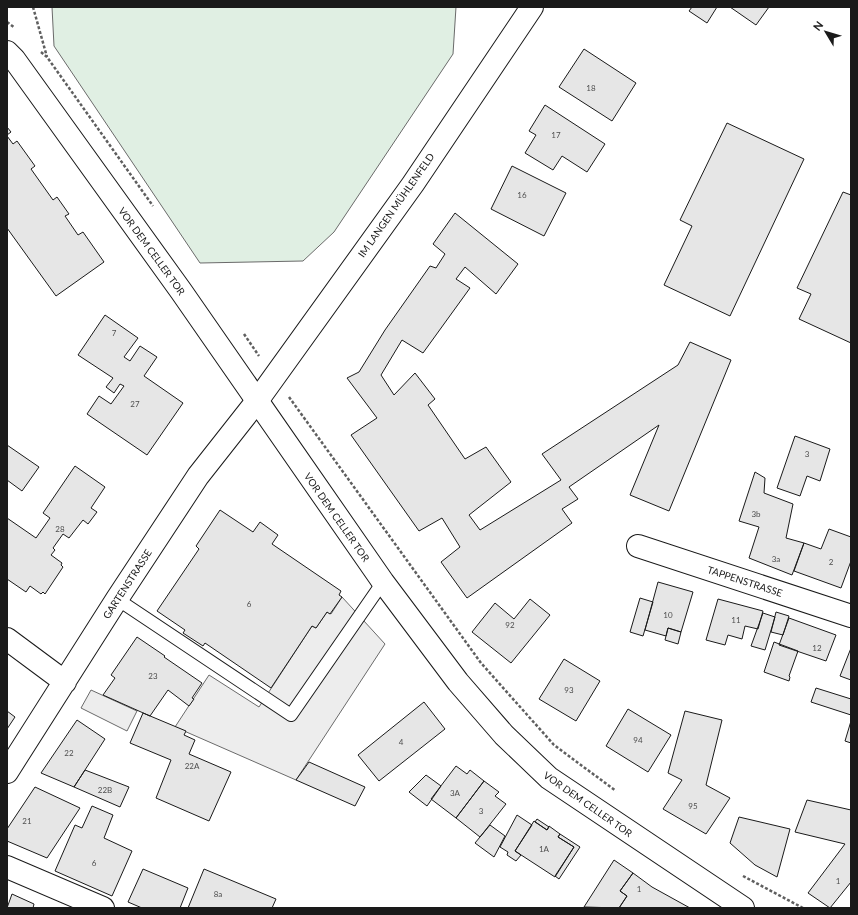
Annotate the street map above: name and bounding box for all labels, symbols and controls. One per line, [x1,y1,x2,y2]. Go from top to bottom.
north arrow [806,12,846,52]
text: N [810,18,825,33]
house number: 18 [586,83,596,93]
house number: 17 [551,130,561,140]
street label: IM LANGEN MÜHLENFELD [355,150,437,259]
house number: 16 [517,190,527,200]
street label: VOR DEM CELLER TOR [116,205,188,298]
house number: 7 [112,328,117,338]
house number: 27 [130,399,140,409]
house number: 3 [805,449,810,459]
street label: VOR DEM CELLER TOR [302,470,373,564]
house number: 3b [751,509,761,519]
house number: 28 [55,524,65,534]
street label: GARTENSTRASSE [100,547,154,621]
house number: 3a [772,554,780,564]
house number: 2 [829,557,834,567]
street label: TAPPENSTRASSE [706,563,784,599]
house number: 6 [247,599,252,609]
house number: 10 [663,610,673,620]
house number: 11 [731,615,741,625]
house number: 92 [505,620,515,630]
house number: 12 [812,643,822,653]
house number: 23 [148,671,158,681]
house number: 93 [564,685,574,695]
house number: 94 [633,735,643,745]
house number: 4 [399,737,404,747]
house number: 22 [64,748,74,758]
house number: 22A [185,761,200,771]
street label: VOR DEM CELLER TOR [541,769,635,840]
house number: 22B [98,785,112,795]
house number: 3A [450,788,461,798]
house number: 95 [688,801,698,811]
house number: 3 [479,806,484,816]
house number: 21 [22,816,32,826]
house number: 1A [539,844,550,854]
house number: 6 [92,858,97,868]
house number: 1 [836,876,841,886]
house number: 1 [637,884,642,894]
house number: 8a [214,889,222,899]

